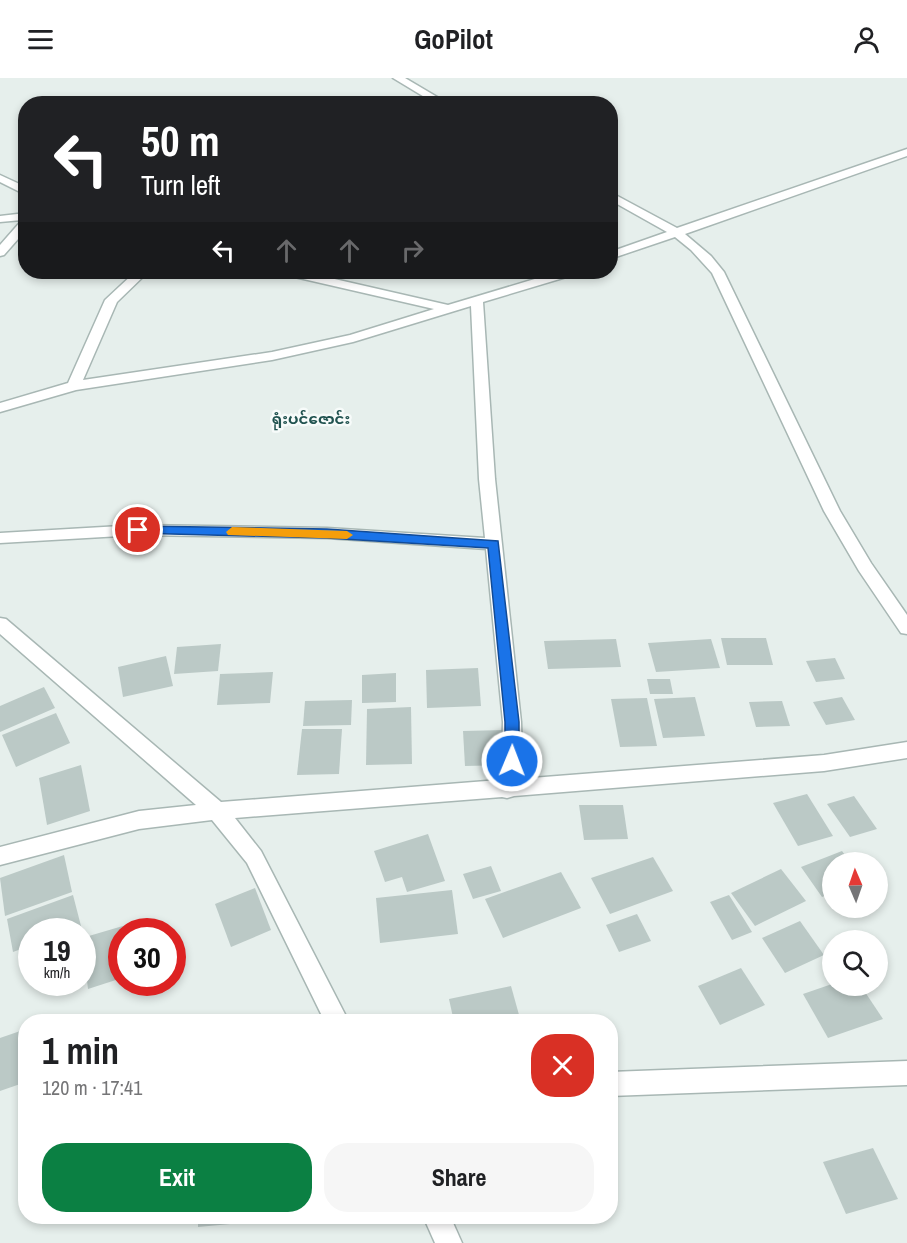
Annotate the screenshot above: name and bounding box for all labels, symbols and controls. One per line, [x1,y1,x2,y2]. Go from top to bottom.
text: GoPilot [414,21,493,57]
icon: menu [24,23,57,56]
icon: person [850,23,883,56]
text: 50 m [141,113,220,169]
icon: left [42,120,120,198]
text: Turn left [141,167,220,203]
icon: left [207,234,240,267]
icon: ahead [270,234,303,267]
icon: ahead [333,234,366,267]
icon: right [396,234,429,267]
district label: ရုံးပင်ဇောင်း [272,408,350,431]
pin [112,504,163,555]
icon: arrive [121,513,154,546]
position arrow [480,729,544,793]
north arrow [822,852,888,918]
map controls [822,852,888,996]
speed limit sign: 30 [108,918,186,996]
text: 19 [43,930,71,970]
button: search [822,930,888,996]
text: km/h [44,962,70,983]
text: 1 min [42,1027,119,1075]
button: close [531,1034,594,1097]
text: 120 m · 17:41 [42,1074,142,1101]
button: Exit [42,1143,312,1212]
button: Share [324,1143,594,1212]

